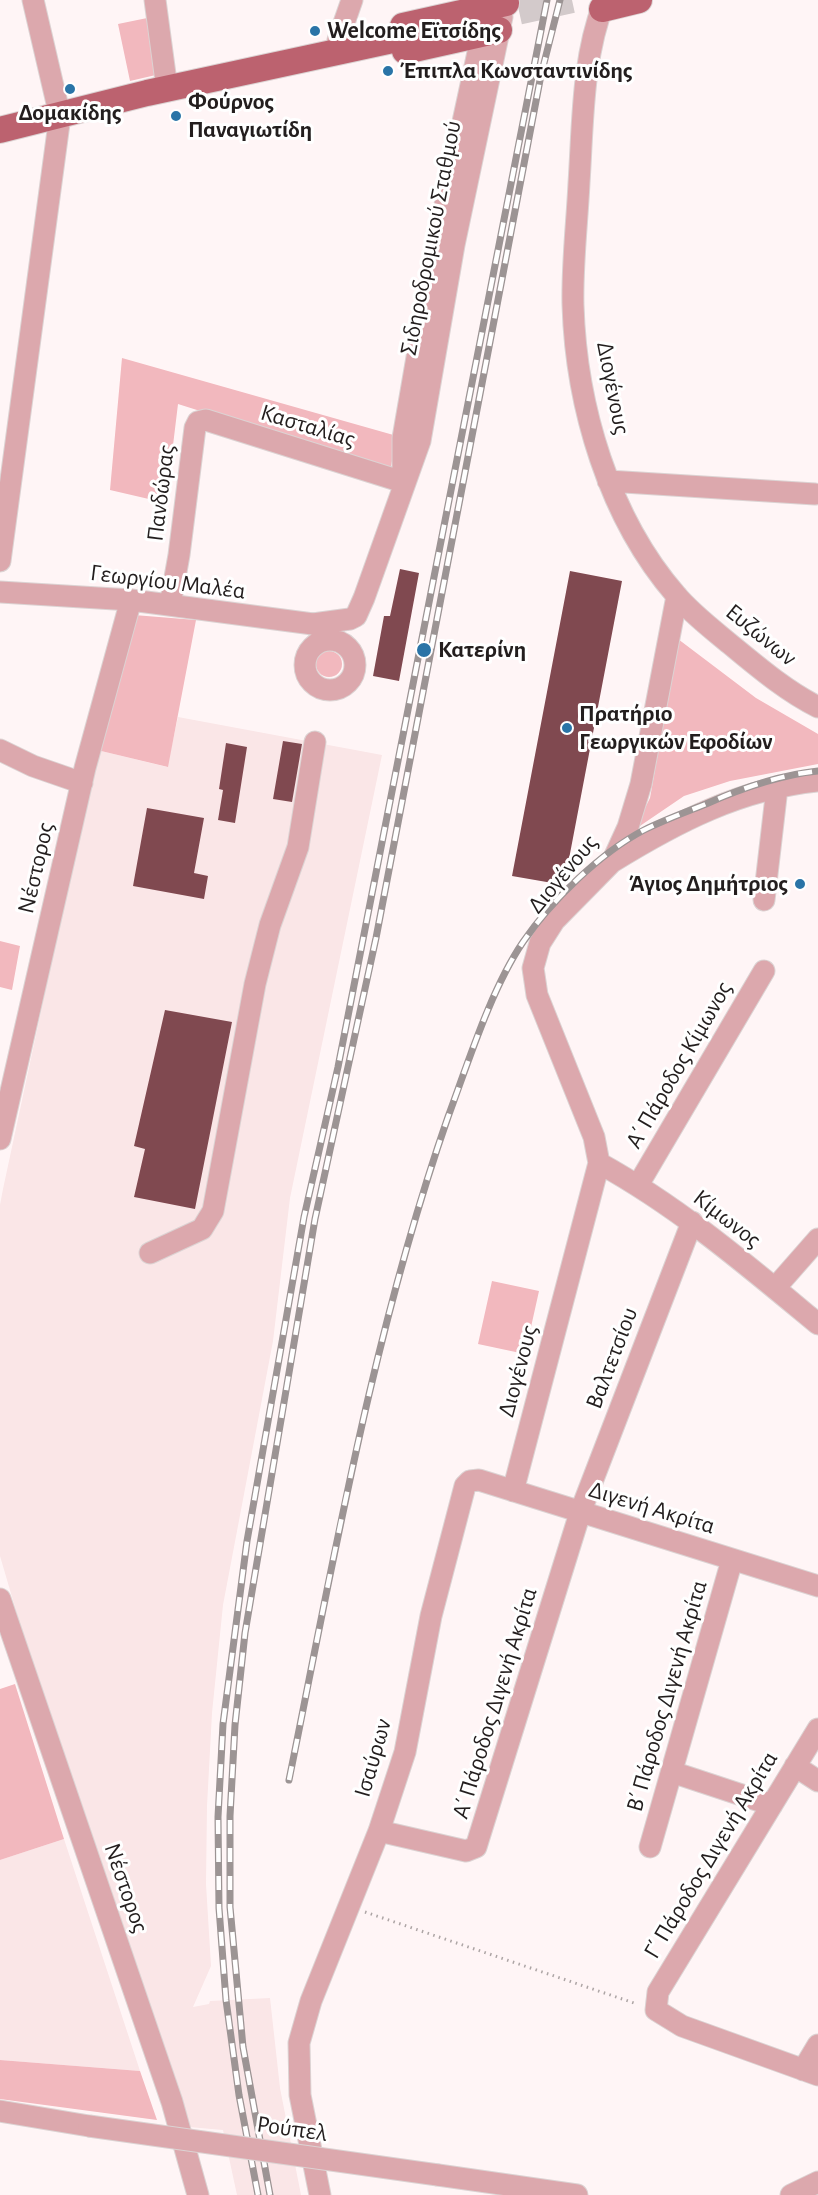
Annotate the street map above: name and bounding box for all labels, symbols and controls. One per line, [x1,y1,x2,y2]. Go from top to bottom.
place label: Welcome Eϊτσίδης [327,17,501,45]
marker: Welcome Eϊτσίδης [308,24,322,38]
place label: Έπιπλα Κωνσταντινίδης [400,57,632,85]
marker: Έπιπλα Κωνσταντινίδης [381,64,395,78]
marker: Δομακίδης [63,82,77,96]
place label: Φούρνος Παναγιωτίδη [188,88,312,144]
place label: Δομακίδης [18,99,122,127]
marker: Φούρνος Παναγιωτίδη [169,109,183,123]
street label: Σιδηροδρομικού Σταθμού [394,118,468,358]
street label: Διογένους [590,339,636,437]
street label: Κασταλίας [257,398,359,454]
street label: Πανδώρας [141,443,181,543]
street label: Γεωργίου Μαλέα [89,558,247,606]
street label: Ευζώνων [720,598,802,672]
place label: Κατερίνη [438,636,526,664]
marker: Κατερίνη [415,641,433,659]
place label: Πρατήριο Γεωργικών Εφοδίων [579,700,773,756]
marker: Πρατήριο Γεωργικών Εφοδίων [560,721,574,735]
street label: Νέστορος [12,820,60,916]
street label: Διογένους [522,829,604,919]
place label: Άγιος Δημήτριος [629,870,788,898]
marker: Άγιος Δημήτριος [793,877,807,891]
street label: Α΄ Πάροδος Κίμωνος [619,976,739,1154]
street label: Κίμωνος [687,1184,767,1254]
street label: Βαλτετσίου [580,1303,644,1413]
street label: Διογένους [492,1322,544,1420]
street label: Διγενή Ακρίτα [585,1475,719,1541]
street label: Β΄ Πάροδος Διγενή Ακρίτα [620,1577,714,1815]
street label: Α΄ Πάροδος Διγενή Ακρίτα [446,1584,544,1822]
street label: Ισαύρων [348,1715,398,1801]
street label: Γ΄ Πάροδος Διγενή Ακρίτα [638,1746,784,1964]
street label: Νέστορος [97,1840,155,1936]
street label: Ρούπελ [255,2110,329,2148]

